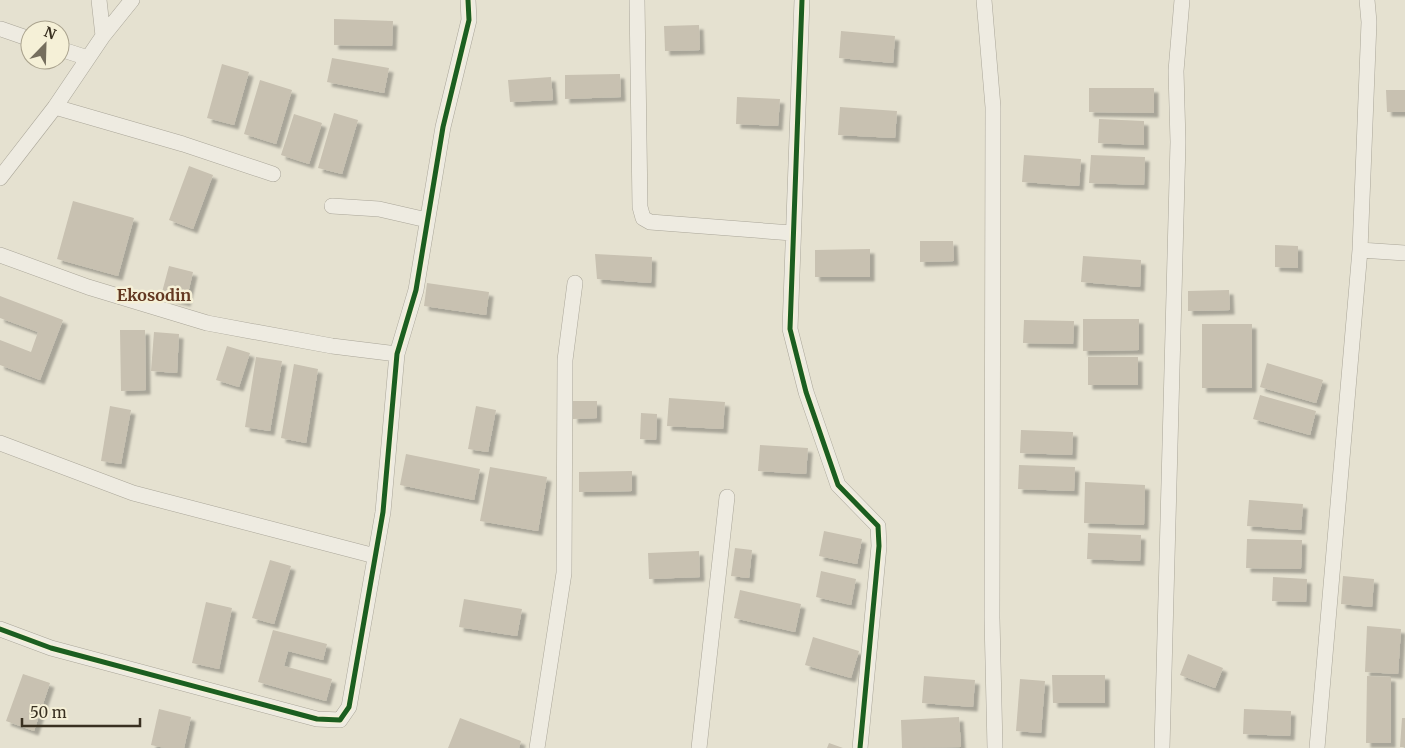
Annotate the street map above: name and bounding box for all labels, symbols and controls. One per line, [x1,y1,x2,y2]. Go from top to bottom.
north arrow [20,20,70,70]
text: N [41,23,59,43]
district label: Ekosodin [117,285,191,305]
scale bar [22,696,140,728]
text: 50 m [30,703,67,722]

